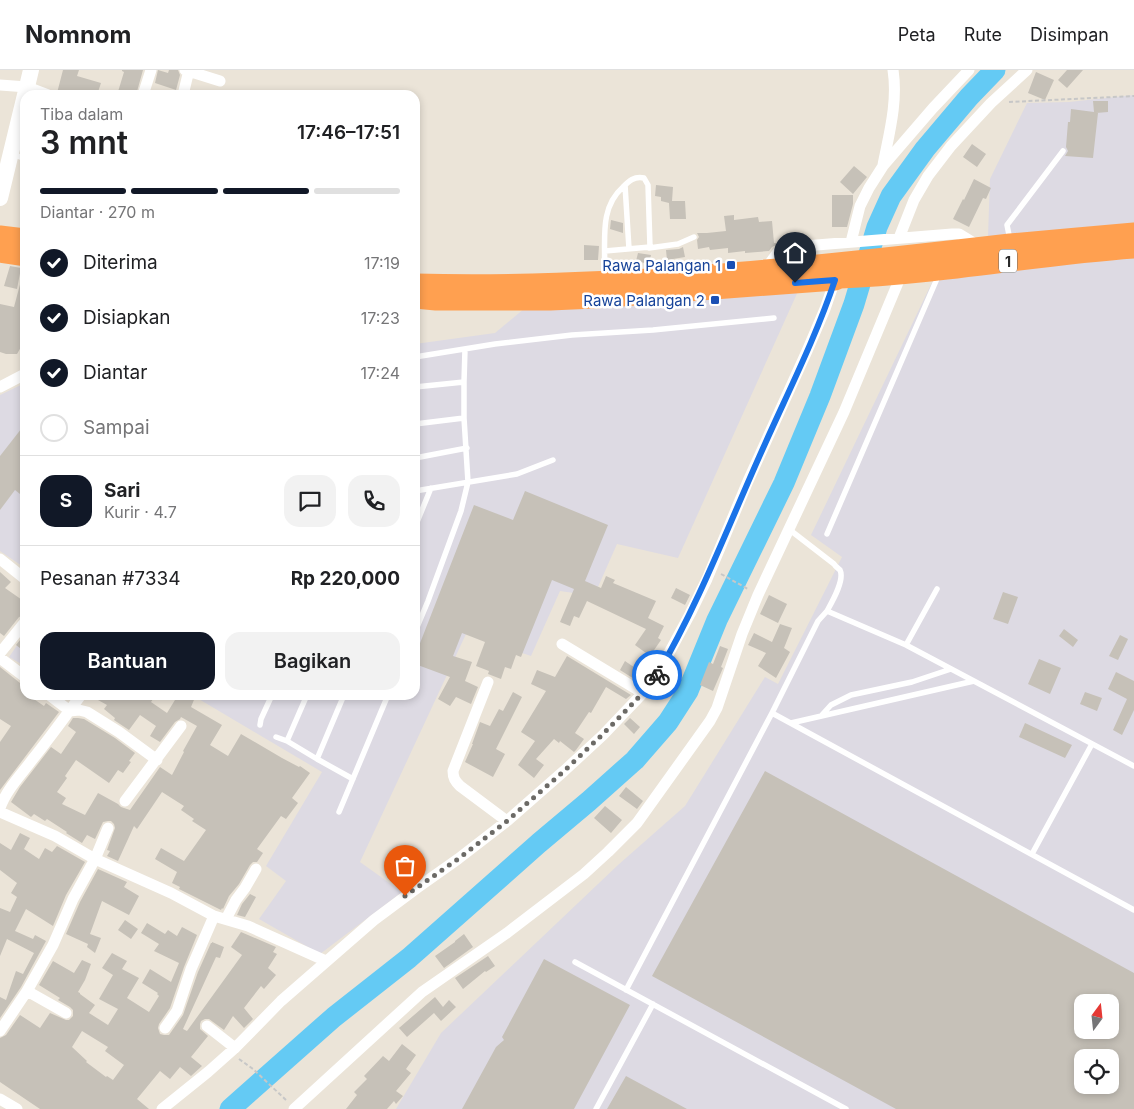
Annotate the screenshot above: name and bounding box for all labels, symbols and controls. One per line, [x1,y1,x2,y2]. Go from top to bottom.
text: Nomnom [25,20,131,49]
text: Peta [898,24,936,45]
text: Rute [964,24,1002,45]
text: Disimpan [1030,24,1109,45]
text: Tiba dalam [40,104,123,124]
text: 17:46–17:51 [297,121,400,144]
text: 3 mnt [40,123,128,162]
text: Diantar · 270 m [40,202,155,222]
pin [774,232,816,283]
icon: home [781,239,809,267]
icon: check [40,249,68,277]
road number: 1 [999,250,1017,272]
text: Diterima [83,251,158,274]
text: 17:19 [364,253,400,273]
place label: Rawa Palangan 1 [602,256,721,275]
marker: Rawa Palangan 1 [725,259,737,271]
place label: Rawa Palangan 2 [583,291,705,310]
marker: Rawa Palangan 2 [709,294,721,306]
icon: check [40,304,68,332]
text: Disiapkan [83,306,171,329]
text: 17:23 [361,308,400,328]
icon: check [40,359,68,387]
text: Diantar [83,361,147,384]
text: 17:24 [361,363,400,383]
text: Sampai [83,416,150,439]
button: chat [284,475,336,527]
button: phone [348,475,400,527]
text: Sari [104,479,141,502]
text: S [60,489,72,512]
text: Kurir · 4.7 [104,502,177,522]
text: Pesanan #7334 [40,567,181,590]
text: Rp 220,000 [291,567,400,590]
button: Bantuan [40,632,215,690]
button: Bagikan [225,632,400,690]
courier [632,650,682,700]
icon: bike [643,661,671,689]
pin [384,845,426,896]
icon: bag [391,852,419,880]
north arrow [1074,994,1119,1039]
map controls [1074,994,1119,1094]
button: locate [1074,1049,1119,1094]

